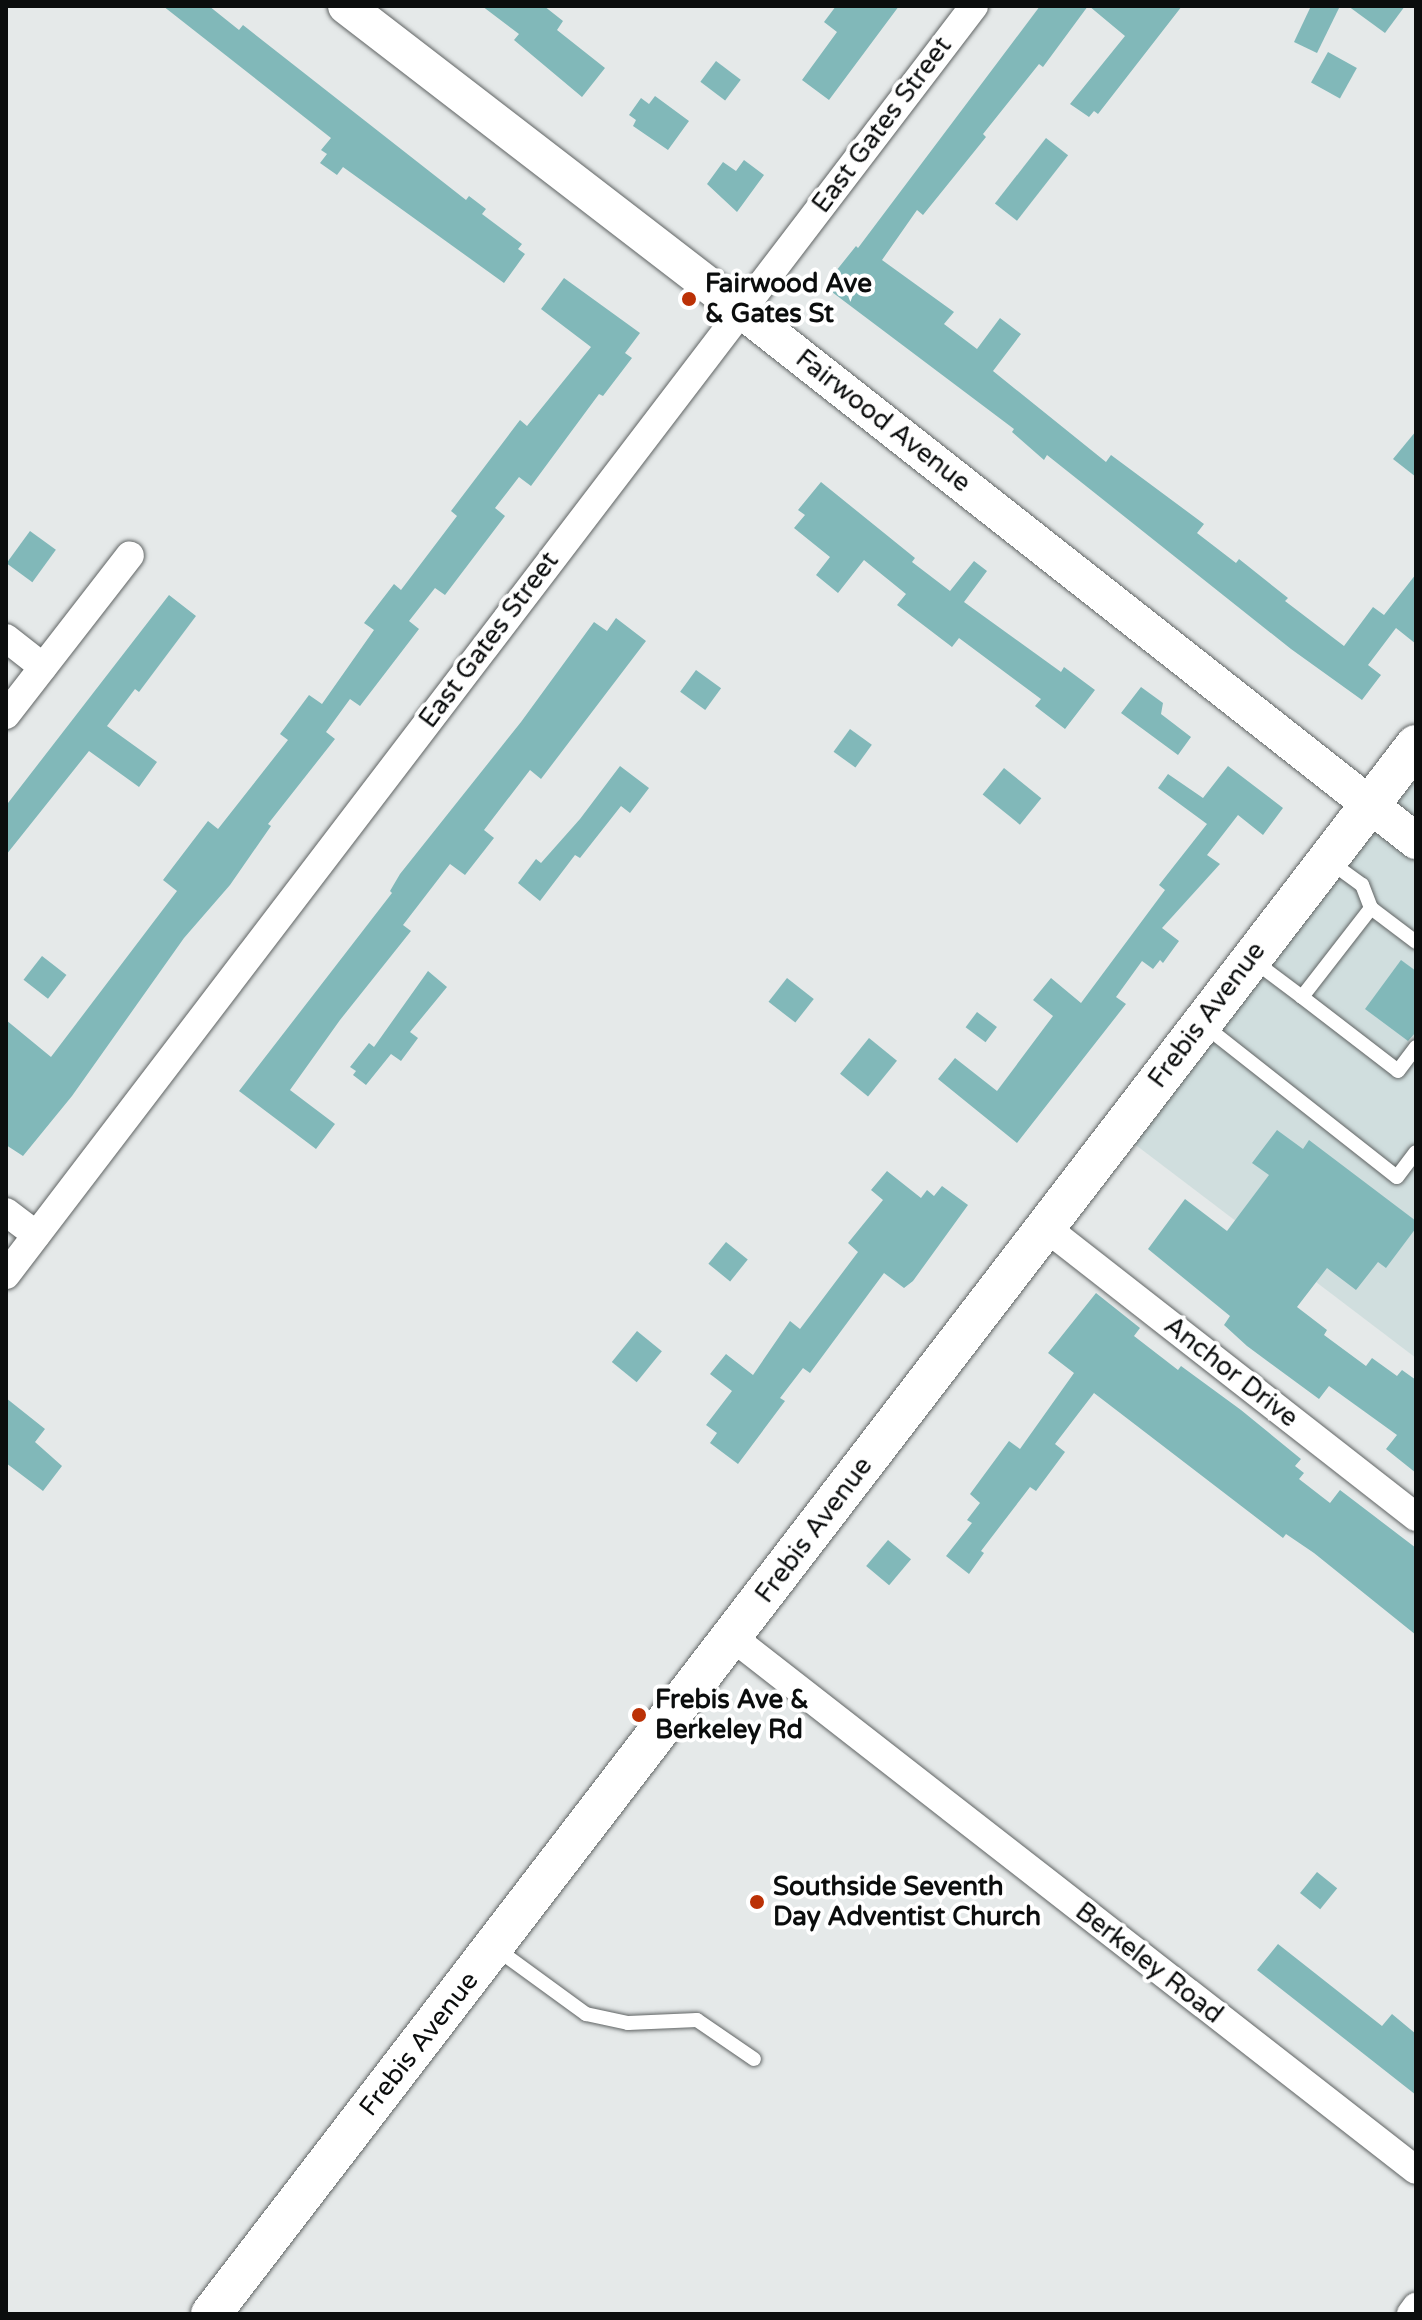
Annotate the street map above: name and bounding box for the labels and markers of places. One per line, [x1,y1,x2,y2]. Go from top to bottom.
place label: Fairwood Ave & Gates St [705,268,872,330]
marker: Fairwood Ave & Gates St [680,290,698,308]
place label: Frebis Ave & Berkeley Rd [655,1684,809,1746]
marker: Frebis Ave & Berkeley Rd [630,1706,648,1724]
place label: Southside Seventh Day Adventist Church [773,1871,1041,1932]
marker: Southside Seventh Day Adventist Church [748,1893,766,1911]

